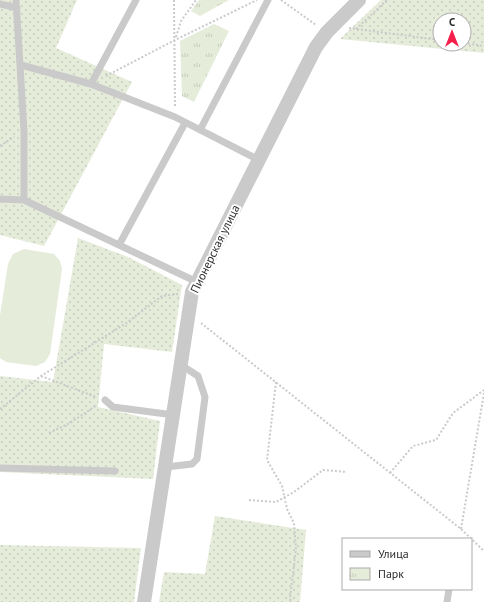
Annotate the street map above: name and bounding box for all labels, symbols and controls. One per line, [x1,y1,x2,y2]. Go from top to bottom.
north arrow [432,12,472,52]
text: С [449,15,455,29]
street label: Пионерская улица [187,202,242,295]
legend [342,538,472,590]
text: Улица [378,546,409,561]
text: Парк [378,566,404,581]

